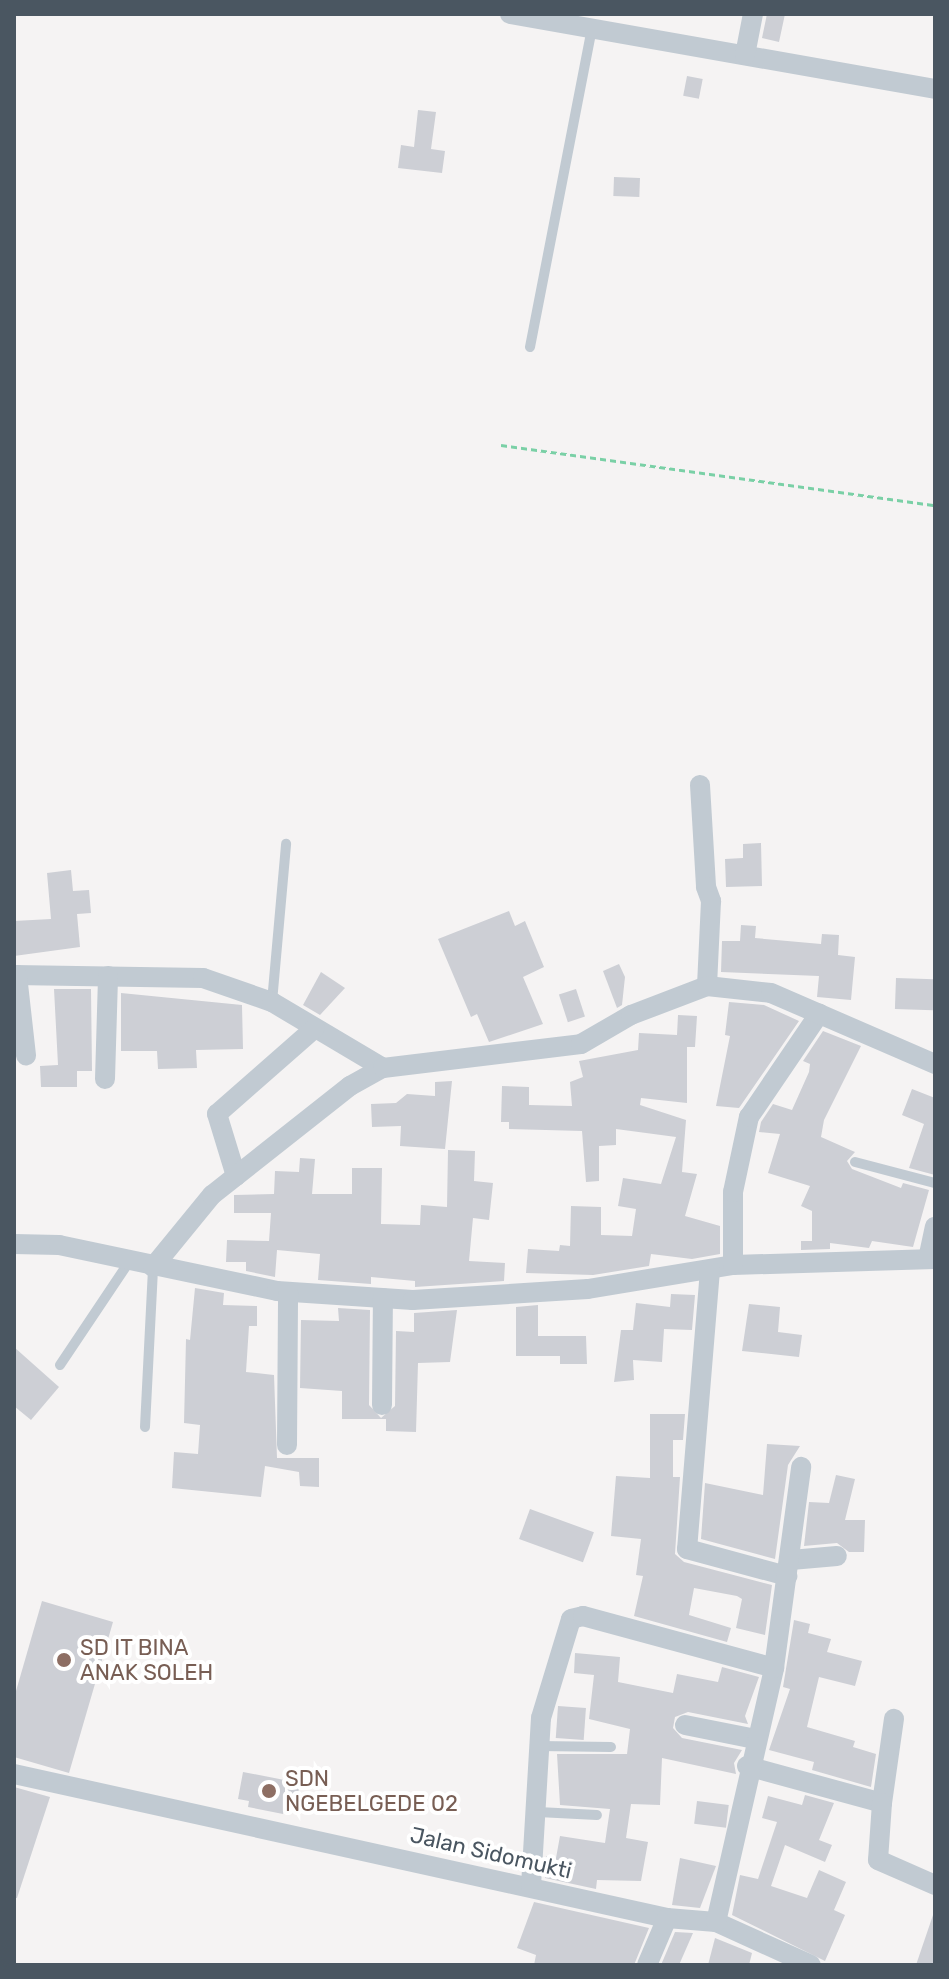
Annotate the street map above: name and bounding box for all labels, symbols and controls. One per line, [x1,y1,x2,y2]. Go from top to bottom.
place label: SD IT BINA ANAK SOLEH [80,1634,213,1686]
marker: SD IT BINA ANAK SOLEH [55,1651,73,1669]
place label: SDN NGEBELGEDE 02 [285,1765,458,1816]
marker: SDN NGEBELGEDE 02 [260,1782,278,1800]
street label: Jalan Sidomukti [408,1822,574,1884]

